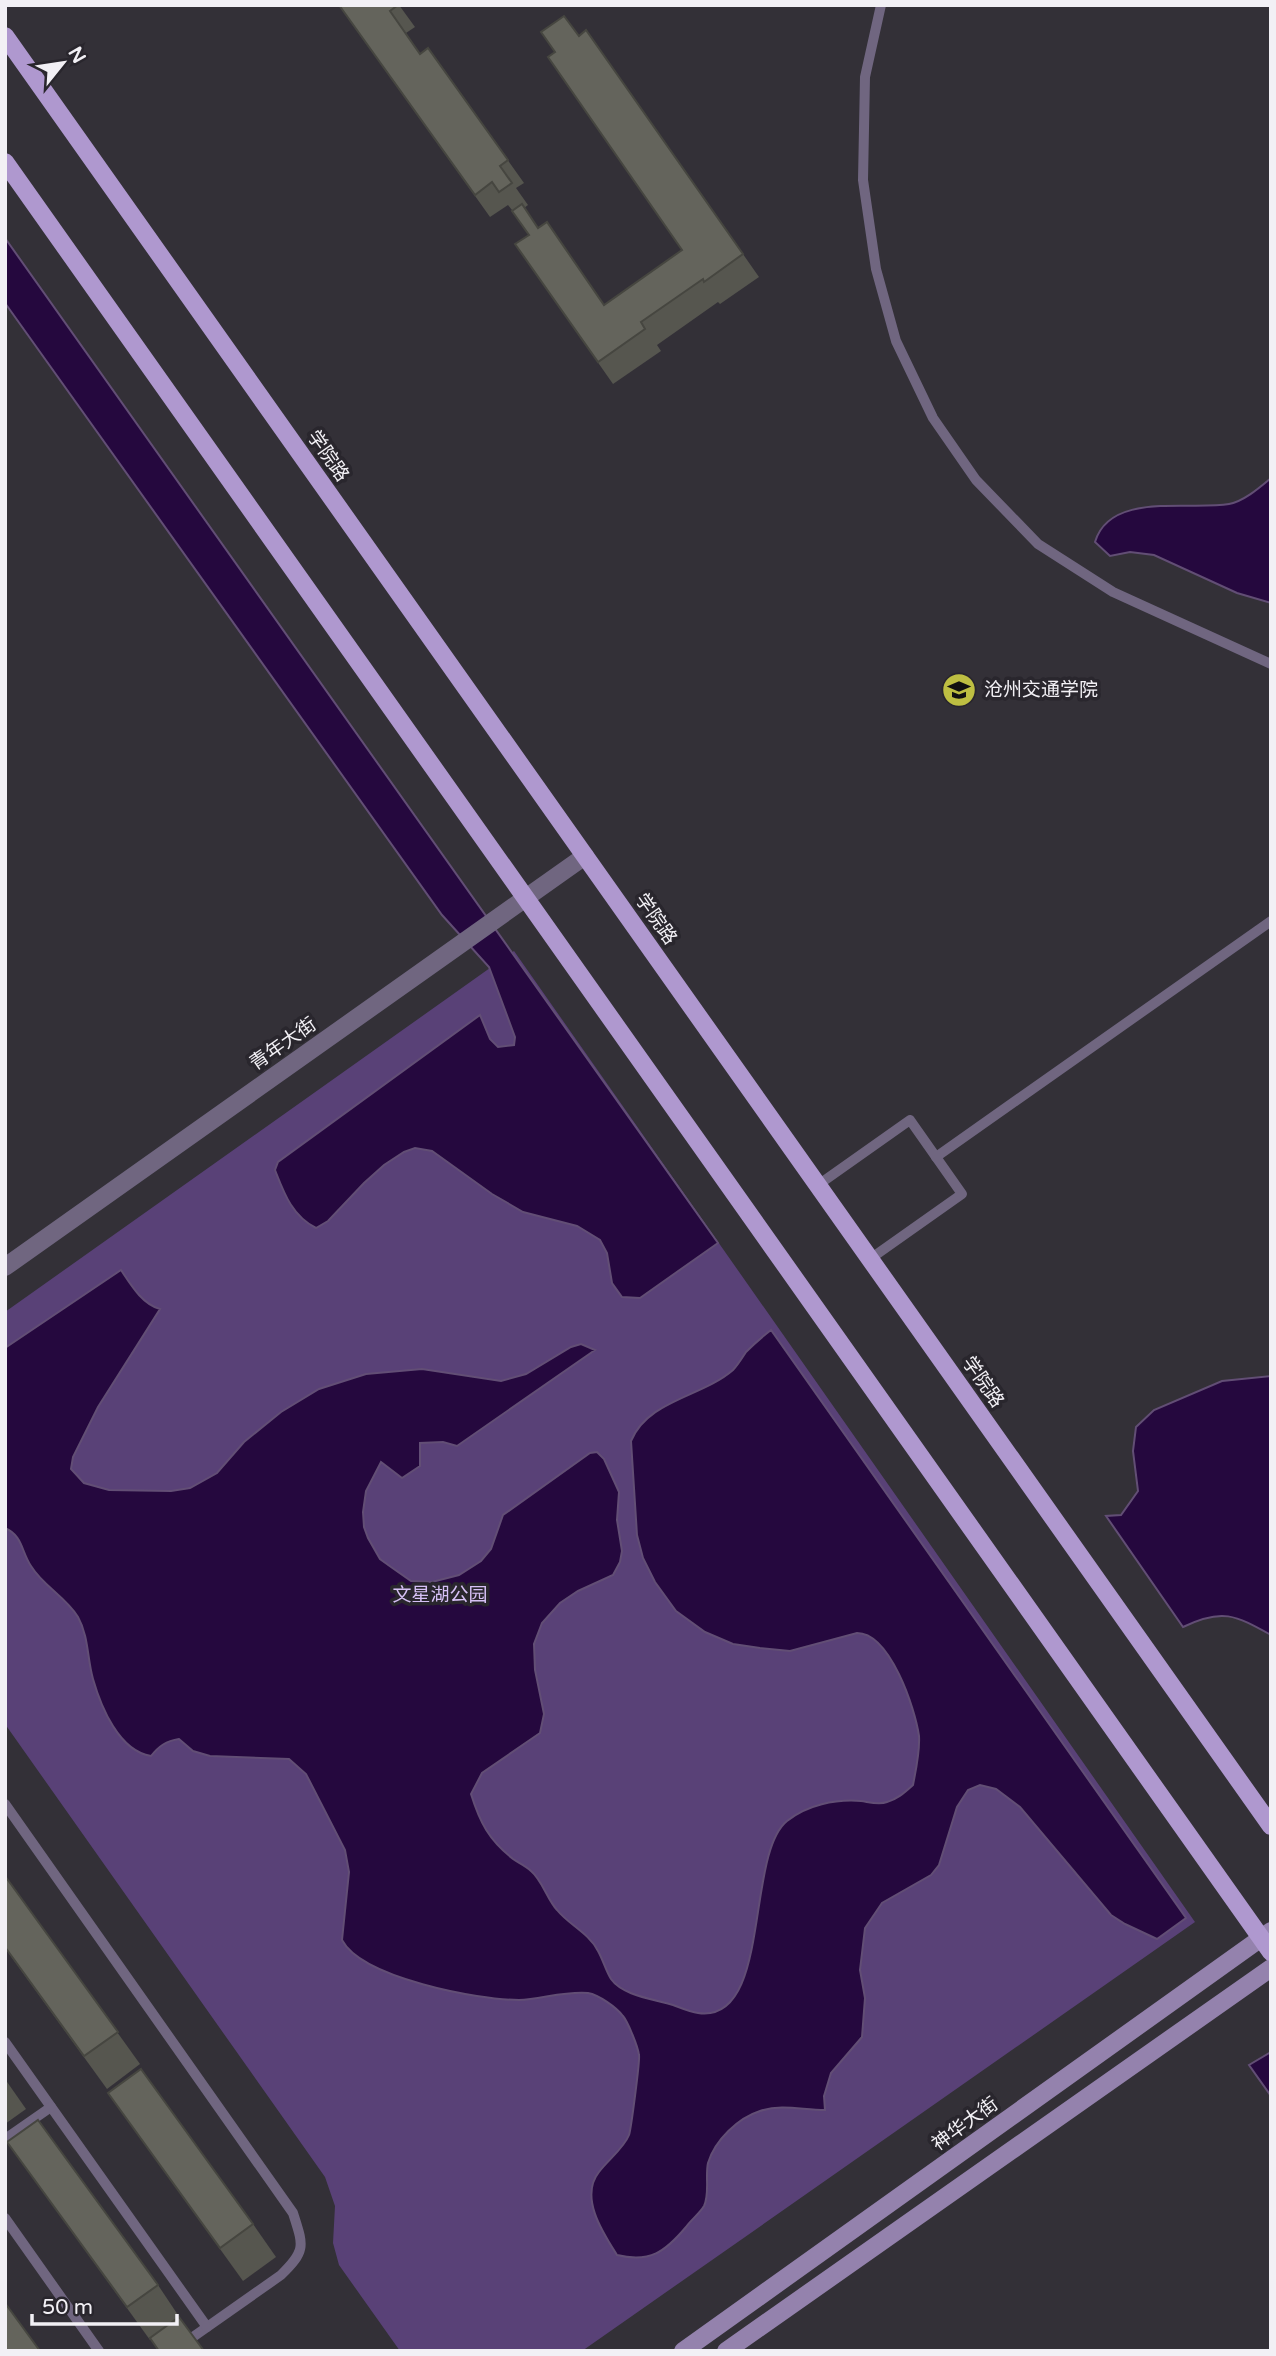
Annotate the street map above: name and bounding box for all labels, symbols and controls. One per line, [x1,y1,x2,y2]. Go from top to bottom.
north arrow [28,28,98,98]
text: N [64,43,90,67]
street label: 学院路 [303,426,353,486]
school or university icon: 沧州交通学院 [940,671,978,709]
place label: 沧州交通学院 [984,679,1098,701]
street label: 学院路 [631,889,681,949]
street label: 青年大街 [246,1013,320,1075]
street label: 学院路 [958,1352,1008,1412]
park label: 文星湖公园 [392,1584,488,1606]
street label: 神华大街 [928,2093,1002,2155]
scale bar [32,2282,177,2326]
text: 50 m [42,2295,93,2320]

